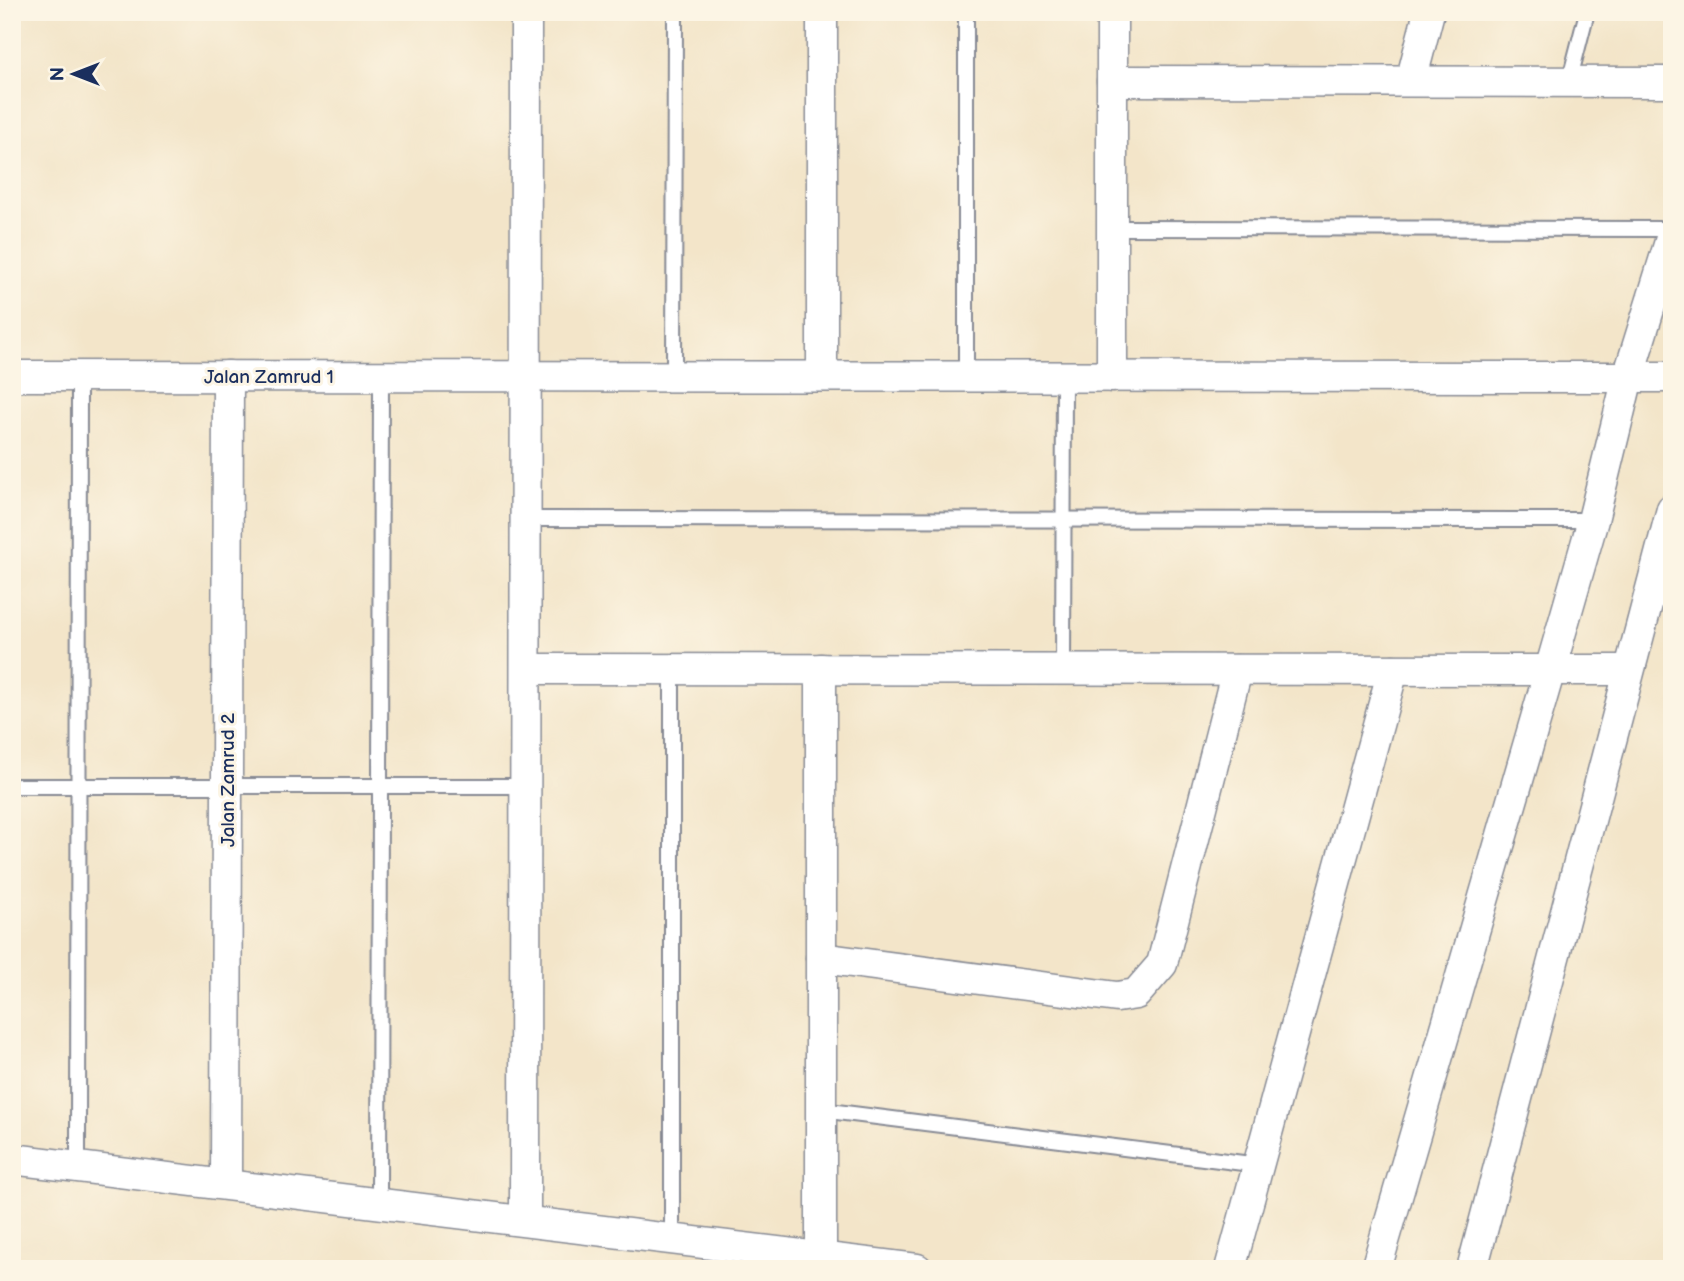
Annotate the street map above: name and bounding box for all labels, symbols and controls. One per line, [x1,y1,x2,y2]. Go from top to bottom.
north arrow [38,38,108,108]
text: N [47,67,70,81]
street label: Jalan Zamrud 1 [204,366,334,389]
street label: Jalan Zamrud 2 [217,712,240,847]

